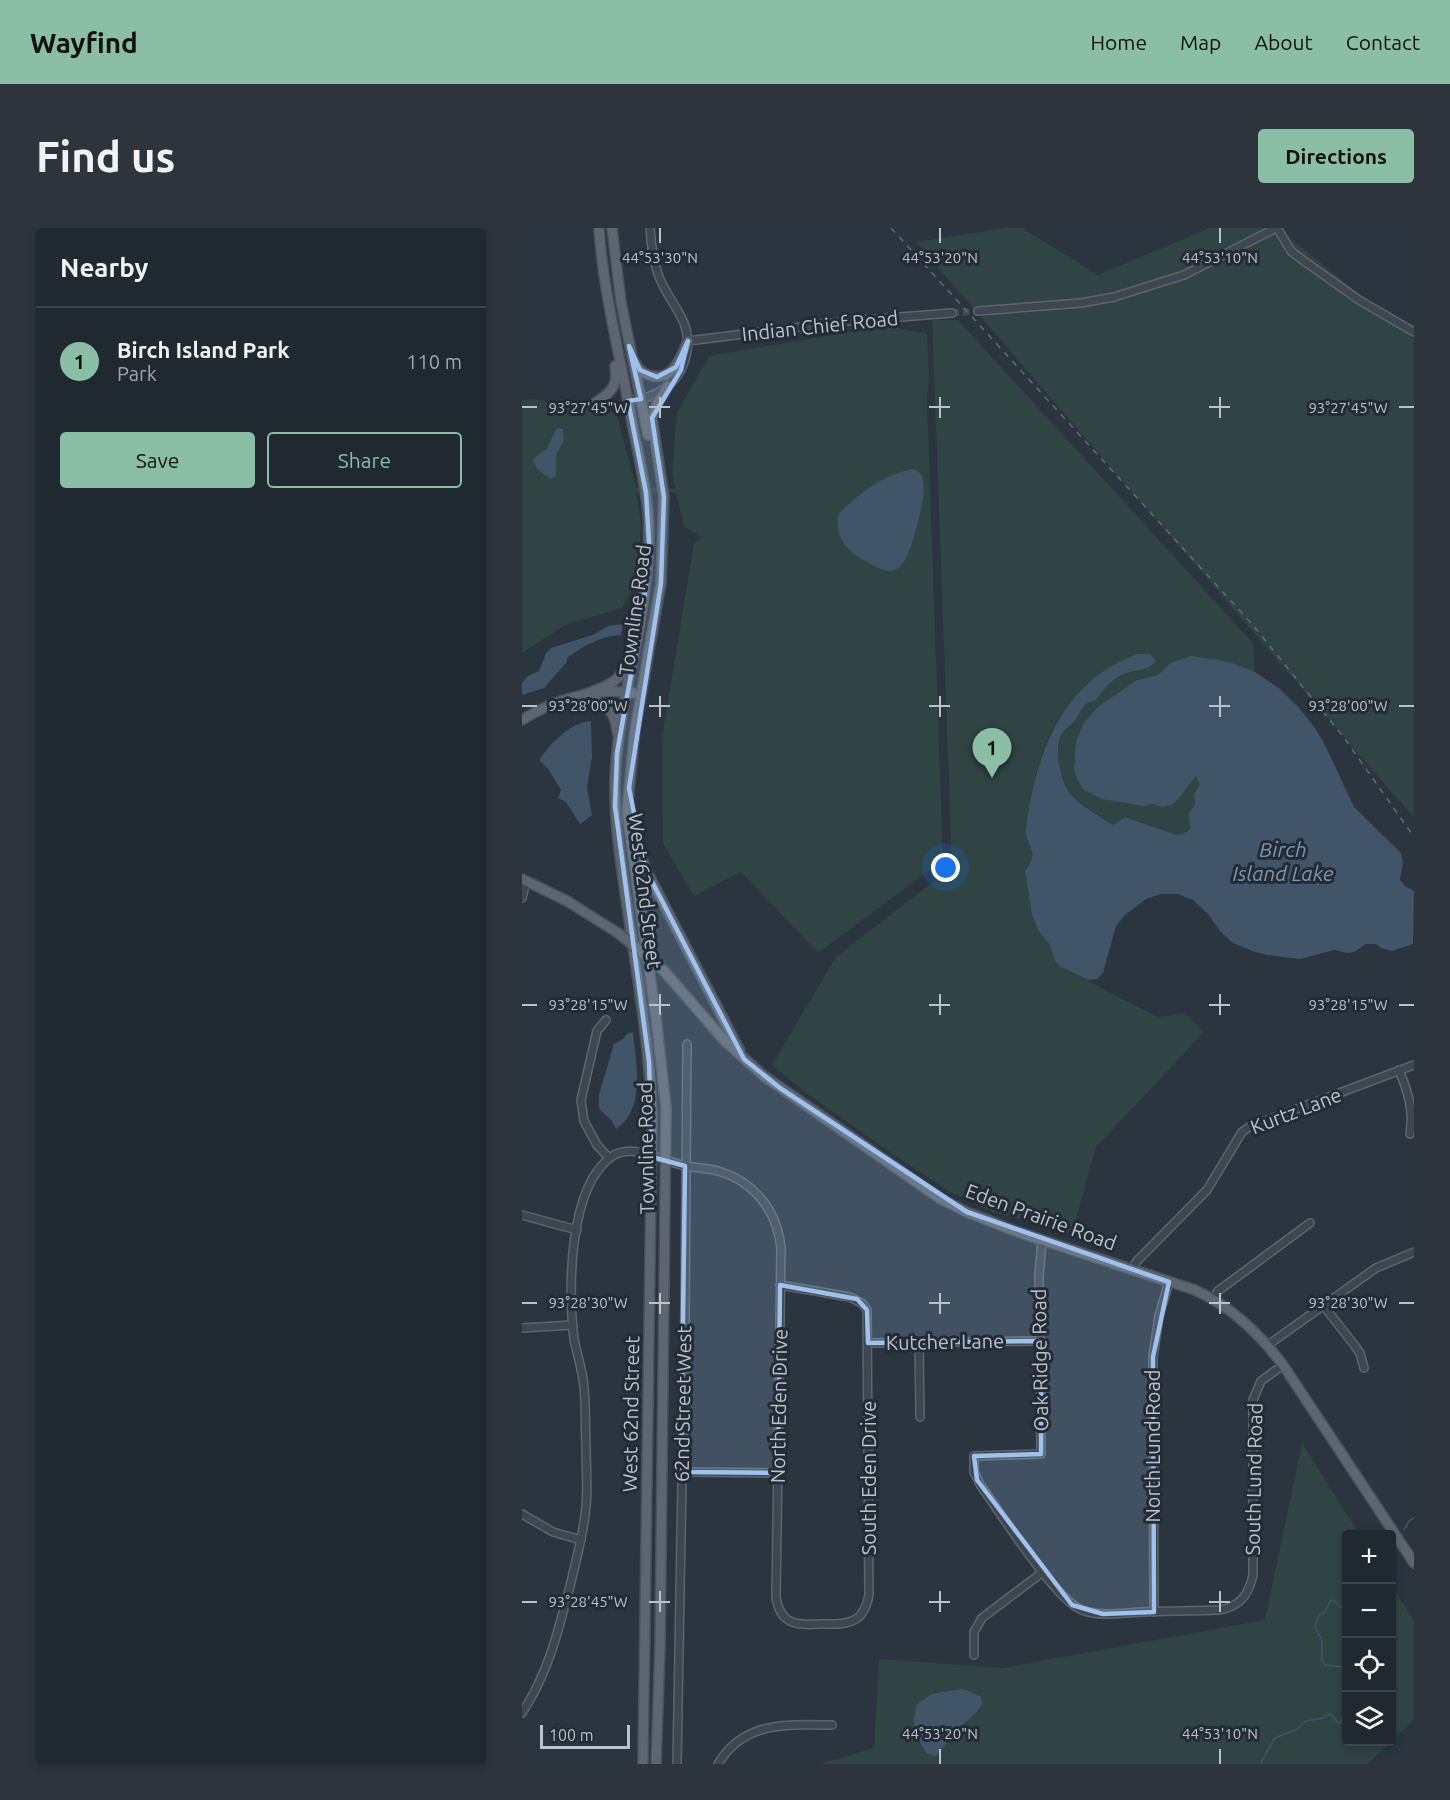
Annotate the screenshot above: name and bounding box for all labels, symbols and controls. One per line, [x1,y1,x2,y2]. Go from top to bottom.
text: Wayfind [30,27,138,58]
text: Home [1090,30,1147,54]
text: Map [1180,30,1221,54]
text: About [1254,30,1313,54]
text: Contact [1346,30,1420,54]
button: Directions [1258,129,1414,183]
text: Find us [36,133,175,180]
text: 44°53'30"N [622,249,698,266]
text: 44°53'20"N [902,249,978,266]
text: 44°53'10"N [1182,249,1258,266]
text: Nearby [60,253,148,282]
street label: Indian Chief Road [741,306,899,345]
text: Birch Island Park [117,337,289,362]
text: 1 [74,350,85,373]
text: 110 m [406,350,462,373]
text: Park [117,362,157,385]
text: 93°27'45"W [548,399,628,416]
text: 93°27'45"W [1308,399,1388,416]
button: Save [60,432,255,488]
button: Share [267,432,462,488]
street label: Townline Road [614,543,655,677]
text: 93°28'00"W [548,697,628,714]
text: 93°28'00"W [1308,697,1388,714]
pin: 1 [972,728,1012,778]
street label: West 62nd Street [625,812,666,970]
water label: Birch Island Lake [1232,837,1334,885]
your location [931,853,960,882]
text: 93°28'15"W [548,996,628,1013]
text: 93°28'15"W [1308,996,1388,1013]
street label: Townline Road [633,1082,658,1214]
street label: Kurtz Lane [1247,1083,1345,1138]
street label: Eden Prairie Road [963,1179,1120,1254]
street label: Oak Ridge Road [1027,1288,1052,1432]
text: 93°28'30"W [548,1294,628,1311]
text: 93°28'30"W [1308,1294,1388,1311]
street label: 62nd Street West [670,1325,695,1482]
street label: North Eden Drive [766,1329,791,1483]
street label: Kutcher Lane [886,1329,1004,1354]
street label: West 62nd Street [618,1335,643,1492]
street label: North Lund Road [1141,1370,1164,1522]
street label: South Eden Drive [857,1401,880,1555]
street label: South Lund Road [1241,1402,1266,1556]
map controls [1342,1530,1396,1746]
button: + [1342,1530,1396,1584]
button: − [1342,1584,1396,1638]
text: 93°28'45"W [548,1593,628,1610]
button: locate [1342,1638,1396,1692]
button: layers [1342,1692,1396,1746]
scale bar [540,1722,630,1750]
text: 44°53'20"N [902,1725,978,1742]
text: 44°53'10"N [1182,1725,1258,1742]
text: 100 m [549,1726,594,1744]

